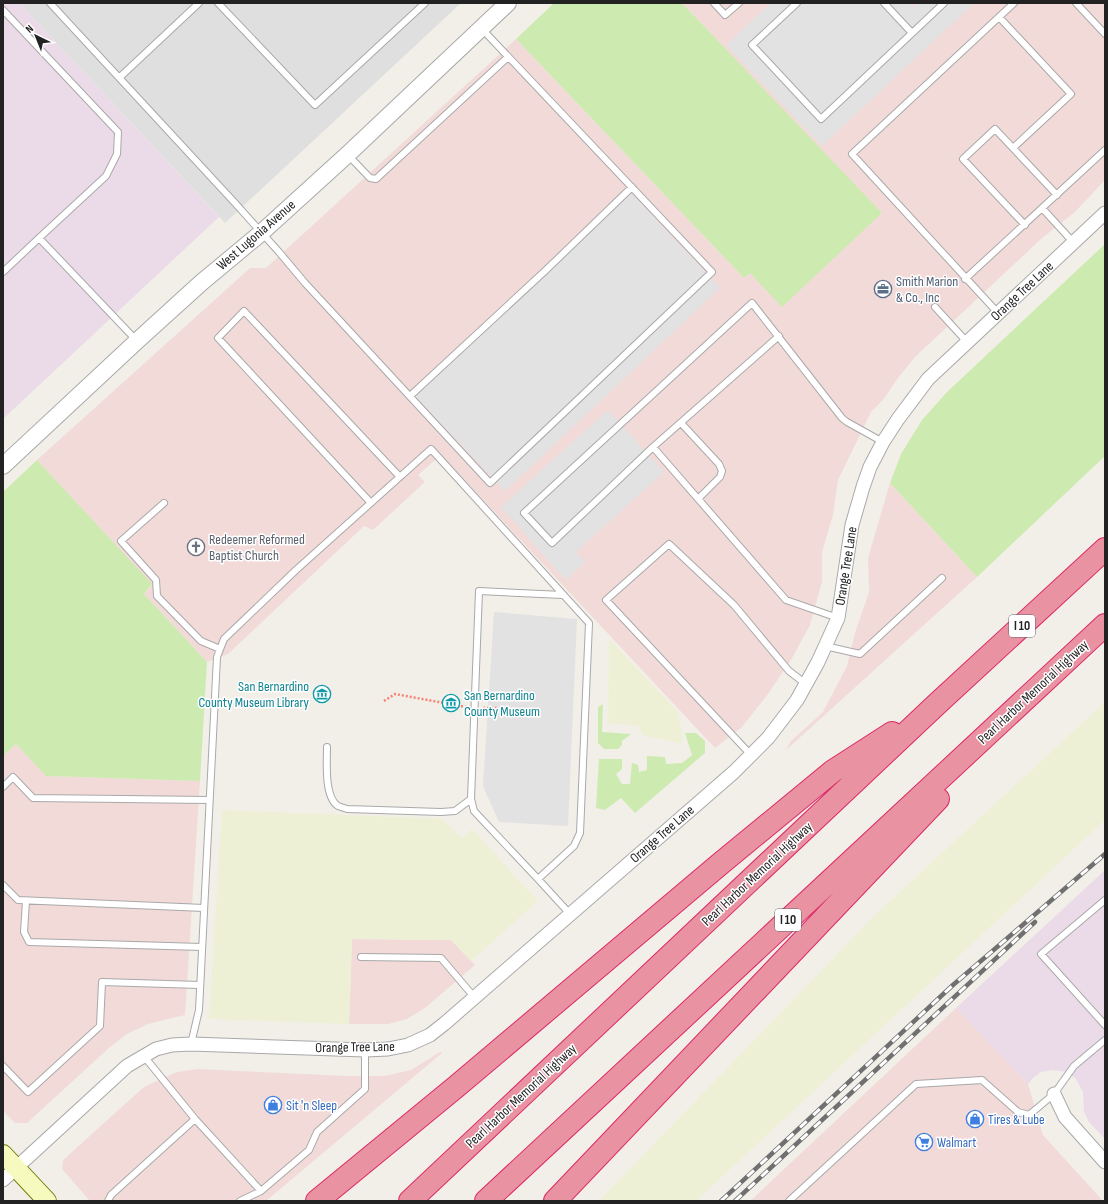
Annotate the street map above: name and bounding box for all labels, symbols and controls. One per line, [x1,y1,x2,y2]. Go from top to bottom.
north arrow [16,16,56,56]
text: N [23,22,36,36]
street label: West Lugonia Avenue [213,196,299,274]
street label: Orange Tree Lane [987,258,1057,324]
place label: Smith Marion & Co., Inc [896,273,958,306]
office icon: Smith Marion & Co., Inc [873,279,893,299]
street label: Orange Tree Lane [831,525,861,607]
place label: Redeemer Reformed Baptist Church [209,531,305,564]
church icon: Redeemer Reformed Baptist Church [186,537,206,557]
road number: I 10 [1009,615,1035,637]
street label: Pearl Harbor Memorial Highway [974,636,1092,748]
place label: San Bernardino County Museum Library [198,678,310,711]
museum icon: San Bernardino County Museum Library [312,684,332,704]
place label: San Bernardino County Museum [464,687,540,720]
museum icon: San Bernardino County Museum [441,693,461,713]
street label: Orange Tree Lane [626,801,698,867]
street label: Pearl Harbor Memorial Highway [698,818,816,930]
road number: I 10 [775,909,801,931]
street label: Orange Tree Lane [315,1038,395,1056]
street label: Pearl Harbor Memorial Highway [462,1040,580,1152]
shop icon: Sit 'n Sleep [263,1095,283,1115]
place label: Sit 'n Sleep [286,1097,337,1114]
shop icon: Tires & Lube [965,1109,985,1129]
place label: Tires & Lube [988,1111,1045,1128]
supermarket icon: Walmart [914,1132,934,1152]
place label: Walmart [937,1134,977,1151]

